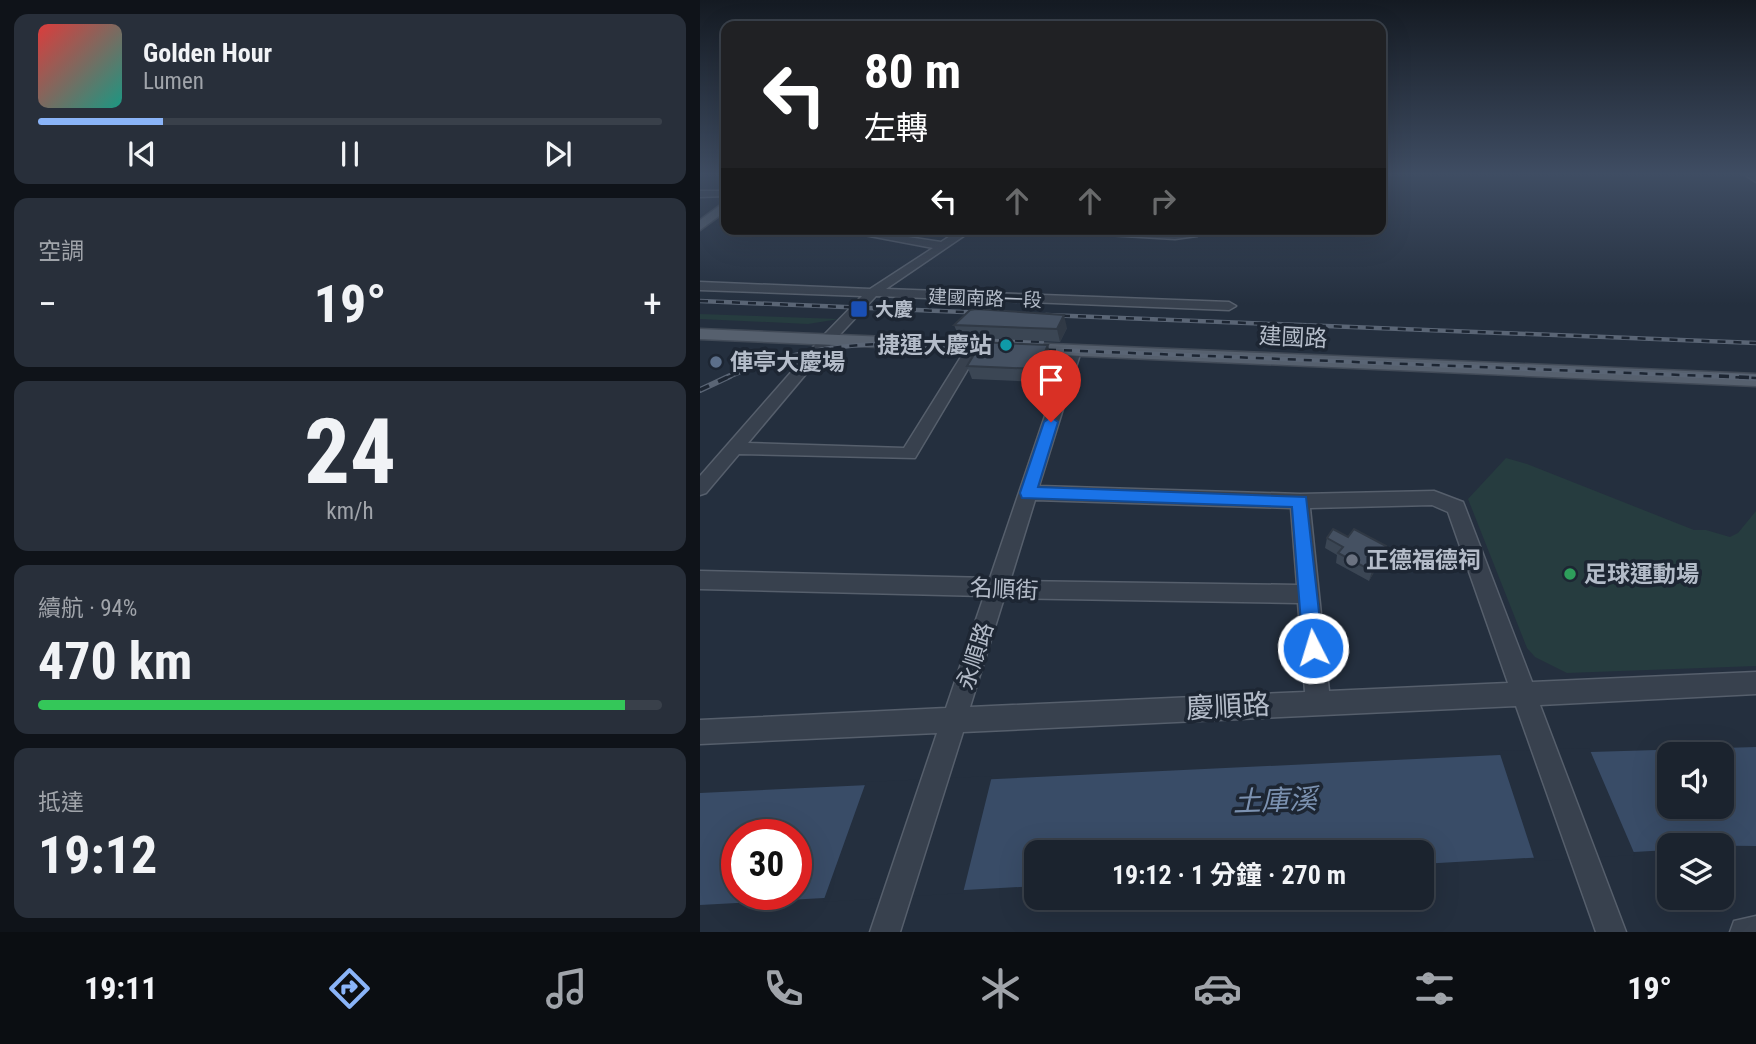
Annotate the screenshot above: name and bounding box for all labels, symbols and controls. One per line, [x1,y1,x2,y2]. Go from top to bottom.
text: Golden Hour [143,38,272,68]
text: 80 m [864,43,961,100]
icon: left [749,49,840,140]
text: Lumen [143,68,204,95]
text: 左轉 [864,109,928,147]
icon: previous [123,135,161,173]
icon: pause [331,135,369,173]
icon: next [539,135,577,173]
icon: left [925,182,963,220]
icon: ahead [998,182,1036,220]
icon: ahead [1071,182,1109,220]
icon: right [1144,182,1182,220]
text: 空調 [38,238,84,265]
text: 19° [314,274,386,335]
text: − [38,282,57,326]
text: + [643,282,662,326]
street label: 建國南路一段 [928,285,1042,312]
place label: 大慶 [875,298,913,321]
marker: 大慶 [849,299,869,319]
street label: 建國路 [1258,322,1328,353]
place label: 捷運大慶站 [877,332,992,359]
marker: 捷運大慶站 [998,337,1014,353]
place label: 俥亭大慶場 [730,349,845,376]
pin [1021,350,1081,422]
marker: 俥亭大慶場 [708,354,724,370]
icon: arrive [1032,361,1070,399]
text: 24 [304,399,396,505]
text: km/h [326,498,374,525]
place label: 正德福德祠 [1366,547,1481,574]
marker: 正德福德祠 [1344,552,1360,568]
place label: 足球運動場 [1584,561,1699,588]
marker: 足球運動場 [1562,566,1578,582]
street label: 名順街 [969,574,1039,605]
text: 續航 · 94% [38,595,137,622]
position arrow [1276,611,1350,685]
street label: 永順路 [952,619,999,693]
text: 470 km [38,631,192,692]
street label: 慶順路 [1185,688,1271,725]
map controls [1657,742,1734,910]
button: sound [1657,742,1734,819]
water label: 土庫溪 [1232,782,1322,818]
text: 抵達 [38,789,84,816]
speed limit sign: 30 [721,819,812,910]
text: 19:12 [38,825,157,886]
button: layers [1657,833,1734,910]
text: 19:12 · 1 分鐘 · 270 m [1112,860,1346,890]
icon: directions [325,964,374,1013]
icon: music [542,964,591,1013]
icon: phone [759,964,808,1013]
icon: climate [976,964,1025,1013]
icon: car [1193,964,1242,1013]
icon: filters [1410,964,1459,1013]
text: 19:11 [84,969,157,1007]
text: 19° [1627,969,1672,1007]

